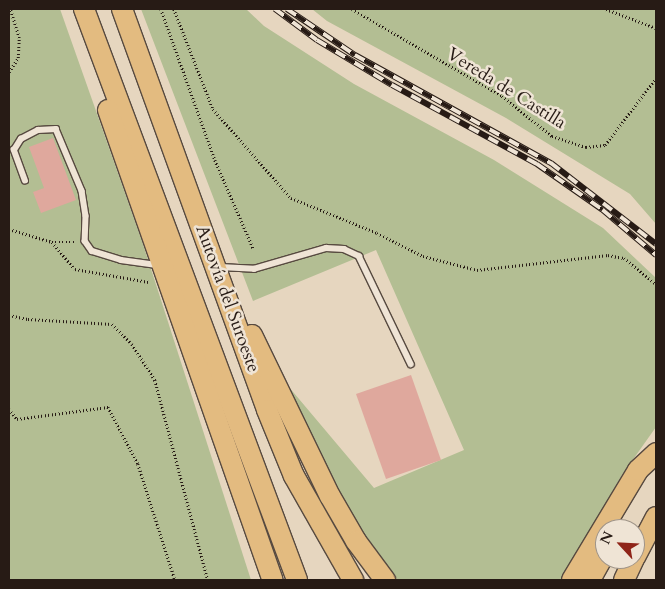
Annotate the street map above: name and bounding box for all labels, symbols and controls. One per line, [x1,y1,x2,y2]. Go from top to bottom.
street label: Vereda de Castilla [443,44,569,134]
street label: Autovía del Suroeste [190,222,264,376]
north arrow [595,519,645,569]
text: N [596,528,618,547]

